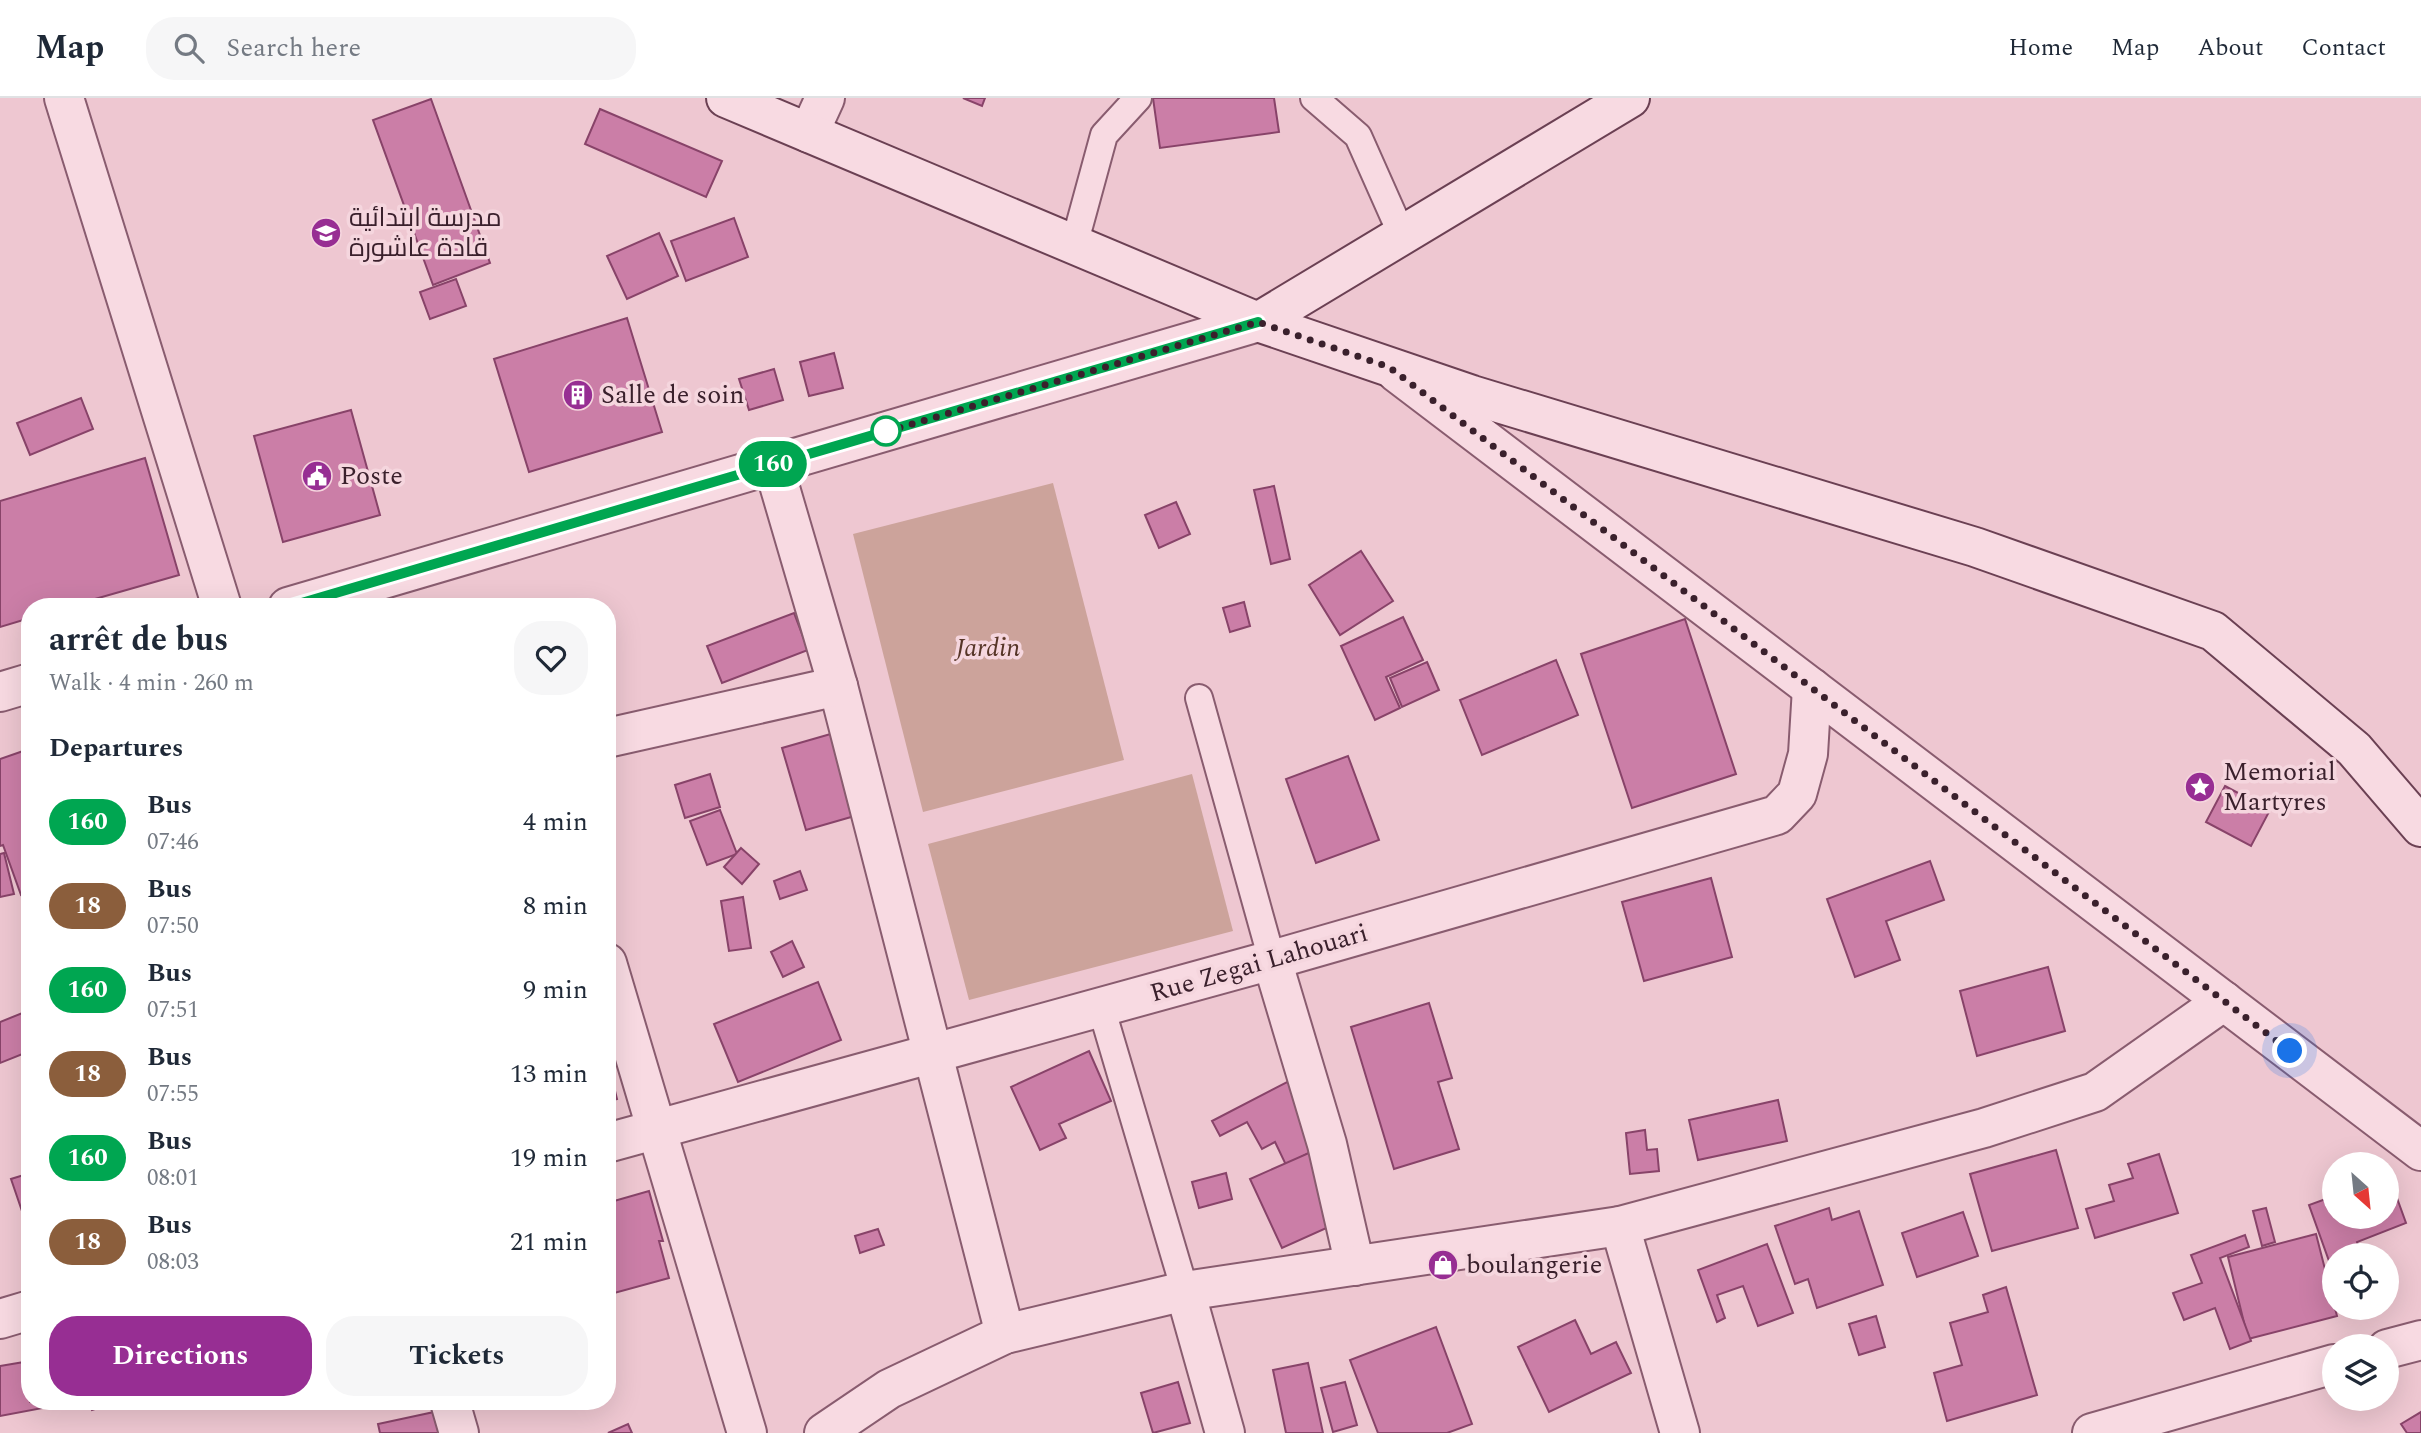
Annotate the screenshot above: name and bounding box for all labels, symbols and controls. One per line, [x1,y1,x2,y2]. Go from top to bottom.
search box [146,17,636,80]
text: Map [35,23,104,73]
text: Search here [226,28,361,68]
icon: search [170,29,208,67]
text: Home [2008,30,2073,66]
text: Map [2111,30,2159,66]
text: About [2197,30,2263,66]
text: Contact [2301,30,2386,66]
place label: مدرسة ابتدائية قادة عاشورة [349,198,502,268]
school or university icon: مدرسة ابتدائية قادة عاشورة [309,216,343,250]
place label: Salle de soin [601,375,744,415]
building icon: Salle de soin [561,378,595,412]
unlabelled marker [871,416,901,446]
line badge: 160 [733,441,813,487]
text: 160 [753,446,793,482]
place label: Poste [340,456,403,496]
public building icon: Poste [300,459,334,493]
text: arrêt de bus [49,615,228,665]
button: heart [514,621,588,695]
park label: Jardin [954,628,1021,668]
text: Walk · 4 min · 260 m [49,666,254,701]
text: Departures [49,728,183,768]
place label: Memorial Martyres [2223,752,2336,822]
place icon: Memorial Martyres [2183,770,2217,804]
text: Bus [147,785,192,825]
text: 4 min [523,802,588,842]
text: 160 [67,804,108,840]
text: 07:46 [147,825,199,860]
text: Bus [147,869,192,909]
text: 8 min [523,886,588,926]
text: 18 [74,888,101,924]
text: 07:50 [147,909,199,944]
street label: Rue Zegai Lahouari [1145,913,1373,1013]
text: Bus [147,953,192,993]
text: 9 min [523,970,588,1010]
text: 160 [67,972,108,1008]
text: 07:51 [147,993,199,1028]
your location [2272,1033,2307,1068]
text: Bus [147,1037,192,1077]
text: 13 min [510,1054,588,1094]
text: 18 [74,1056,101,1092]
text: 07:55 [147,1077,199,1112]
text: Bus [147,1121,192,1161]
text: 19 min [510,1138,588,1178]
text: 160 [67,1140,108,1176]
north arrow [2322,1152,2399,1228]
map controls [2322,1152,2399,1411]
text: 08:01 [147,1161,199,1196]
text: Bus [147,1205,192,1245]
text: 21 min [510,1222,588,1262]
text: 18 [74,1224,101,1260]
button: locate [2322,1243,2399,1320]
text: 08:03 [147,1245,199,1280]
place label: boulangerie [1466,1245,1602,1285]
shop icon: boulangerie [1426,1248,1460,1282]
button: Directions [49,1316,312,1396]
button: Tickets [326,1316,588,1396]
button: layers [2322,1334,2399,1411]

